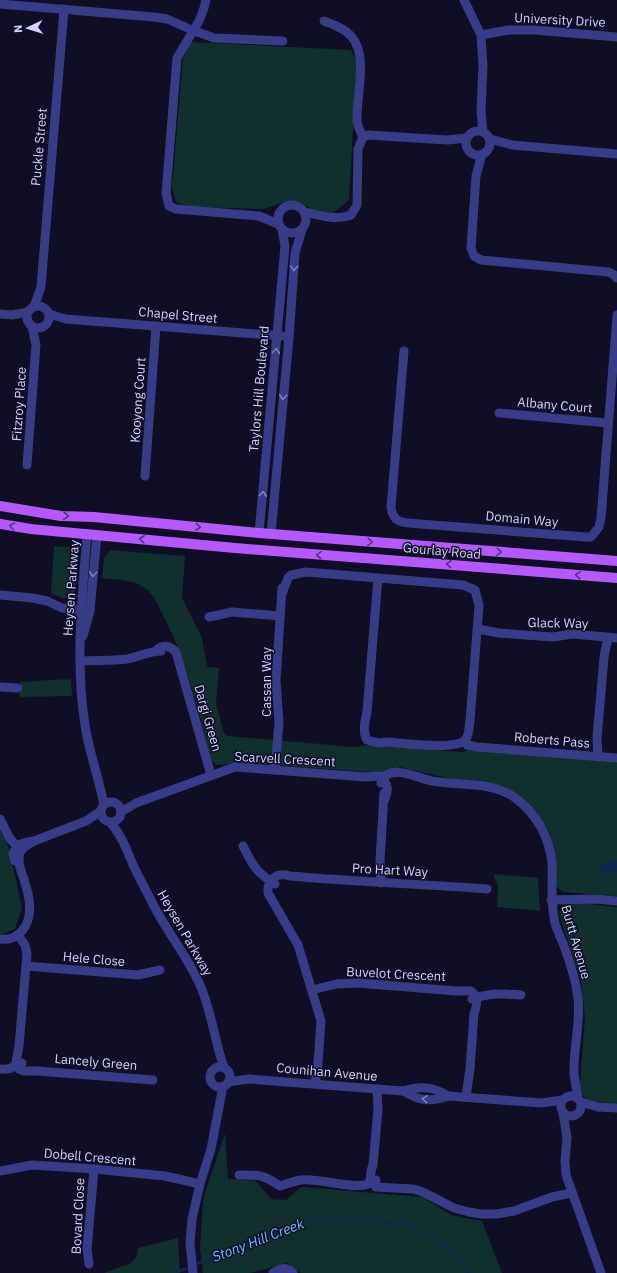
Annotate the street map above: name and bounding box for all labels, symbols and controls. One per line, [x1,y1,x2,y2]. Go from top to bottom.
north arrow [8,8,48,48]
street label: University Drive [514,9,606,31]
text: N [11,24,25,33]
street label: Puckle Street [27,107,51,187]
one-way arrow [289,265,298,271]
street label: Chapel Street [138,303,218,327]
street label: Taylors Hill Boulevard [245,325,273,453]
one-way arrow [271,348,280,354]
street label: Kooyong Court [127,357,149,443]
street label: Fitzroy Place [8,366,30,442]
street label: Albany Court [517,393,593,417]
one-way arrow [279,394,288,400]
one-way arrow [258,491,267,497]
street label: Domain Way [485,507,560,531]
one-way arrow [63,511,69,520]
one-way arrow [9,522,16,531]
one-way arrow [195,523,202,532]
one-way arrow [139,535,145,544]
one-way arrow [367,537,373,546]
street label: Heysen Parkway [59,539,83,637]
street label: Gourlay Road [402,539,482,563]
one-way arrow [496,547,502,556]
one-way arrow [316,550,322,559]
one-way arrow [446,560,452,569]
one-way arrow [575,570,581,579]
one-way arrow [89,571,98,577]
street label: Glack Way [527,614,589,632]
street label: Cassan Way [258,647,275,717]
street label: Dargi Green [190,683,226,753]
street label: Roberts Pass [513,728,591,752]
street label: Scarvell Crescent [234,748,336,770]
street label: Pro Hart Way [351,860,429,881]
street label: Heysen Parkway [154,887,217,979]
street label: Burtt Avenue [557,903,595,981]
street label: Hele Close [62,948,126,970]
street label: Buvelot Crescent [346,963,446,985]
street label: Lancely Green [54,1050,138,1074]
street label: Counihan Avenue [276,1059,378,1085]
one-way arrow [422,1095,428,1104]
street label: Dobell Crescent [43,1144,137,1170]
street label: Bovard Close [68,1177,88,1255]
water label: Stony Hill Creek [210,1214,307,1266]

